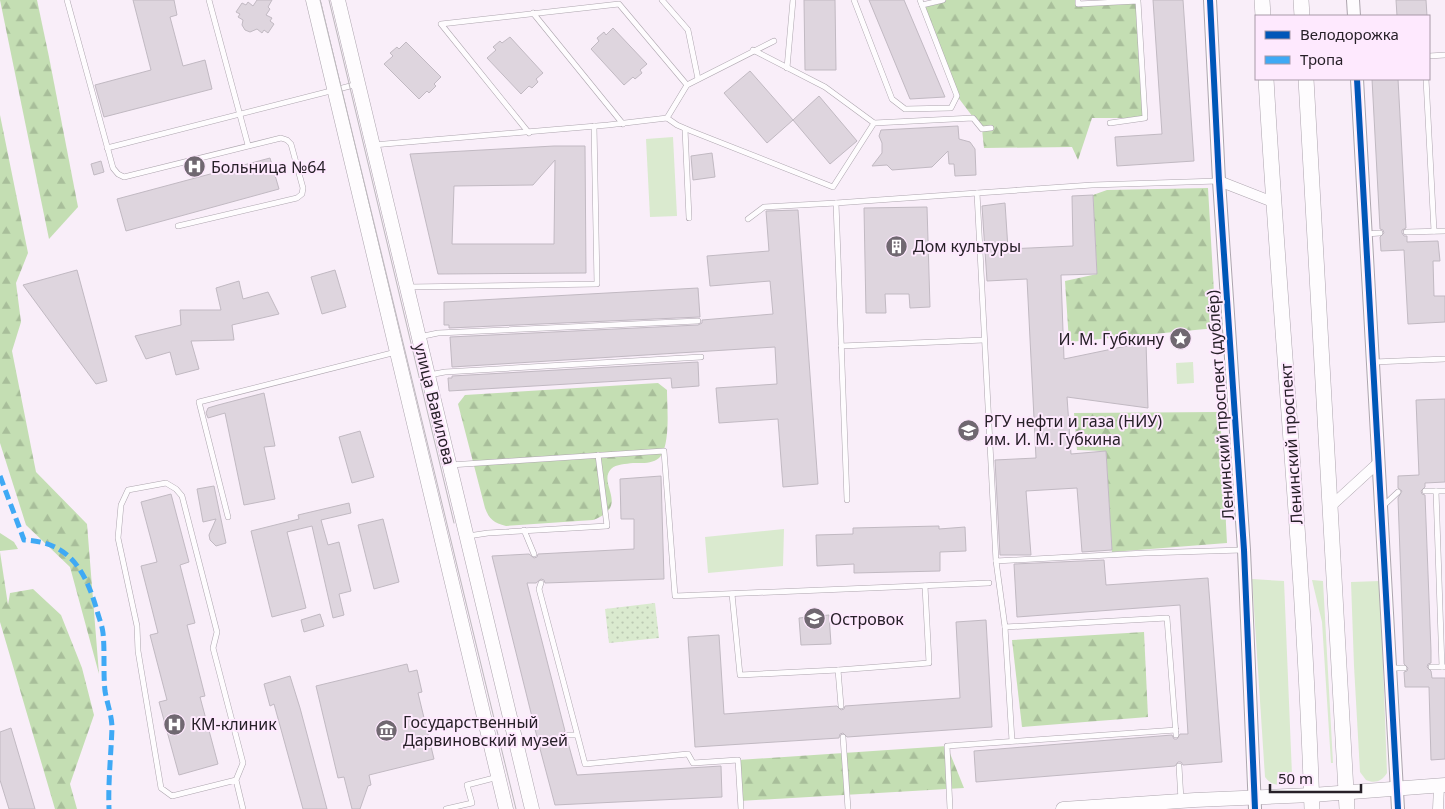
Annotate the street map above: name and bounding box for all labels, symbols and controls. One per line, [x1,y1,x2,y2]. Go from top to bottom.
legend [1255,15,1430,80]
text: Велодорожка [1300,24,1399,44]
text: Тропа [1300,49,1343,69]
hospital icon: Больница №64 [183,155,207,179]
place label: Больница №64 [211,156,326,178]
building icon: Дом культуры [885,234,909,258]
place label: Дом культуры [913,235,1021,257]
street label: Ленинский проспект (дублёр) [1201,289,1239,521]
place icon: И. М. Губкину [1168,327,1192,351]
place label: И. М. Губкину [1059,328,1165,350]
street label: улица Вавилова [409,341,461,467]
street label: Ленинский проспект [1274,362,1308,525]
place label: РГУ нефти и газа (НИУ) им. И. М. Губкина [984,410,1162,450]
school or university icon: РГУ нефти и газа (НИУ) им. И. М. Губкина [956,418,980,442]
school or university icon: Островок [802,607,826,631]
place label: Островок [830,608,904,630]
place label: Государственный Дарвиновский музей [403,711,568,751]
hospital icon: КМ-клиник [163,712,187,736]
place label: КМ-клиник [191,713,277,735]
museum icon: Государственный Дарвиновский музей [375,719,399,743]
scale bar [1270,762,1361,794]
text: 50 m [1278,768,1313,788]

